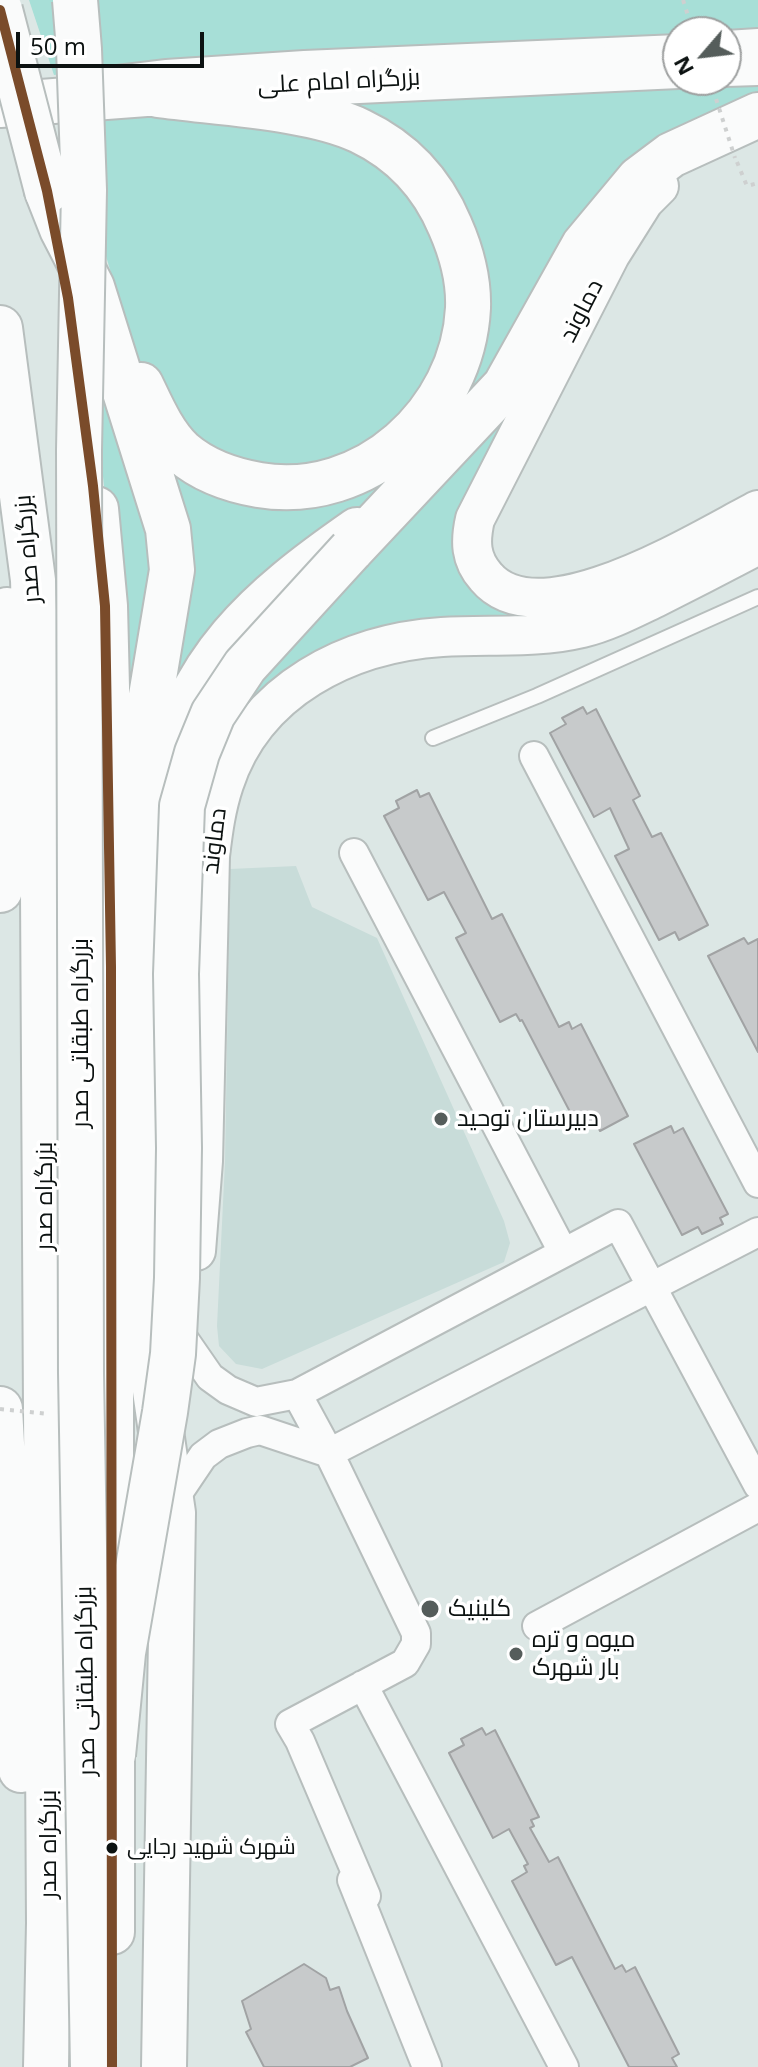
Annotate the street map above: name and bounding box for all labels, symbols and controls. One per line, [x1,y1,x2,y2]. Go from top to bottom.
scale bar [20,16,208,66]
north arrow [662,16,742,96]
text: 50 m [30,29,86,62]
text: N [665,51,700,81]
street label: بزرگراه امام علی [257,63,421,101]
street label: دماوند [554,275,610,347]
street label: بزرگراه صدر [9,494,47,604]
street label: دماوند [197,806,233,876]
street label: بزرگراه طبقاتی صدر [67,938,95,1128]
place label: دبیرستان توحید [457,1105,599,1133]
marker: دبیرستان توحید [432,1110,450,1128]
street label: بزرگراه صدر [31,1142,59,1250]
street label: بزرگراه طبقاتی صدر [70,1586,102,1776]
place label: کلینیک [448,1595,511,1623]
marker: کلینیک [419,1598,441,1620]
place label: میوه و تره بار شهرک [532,1626,636,1682]
marker: میوه و تره بار شهرک [507,1645,525,1663]
street label: بزرگراه صدر [35,1790,63,1898]
place label: شهرک شهید رجایی [127,1835,296,1861]
marker: شهرک شهید رجایی [104,1840,120,1856]

